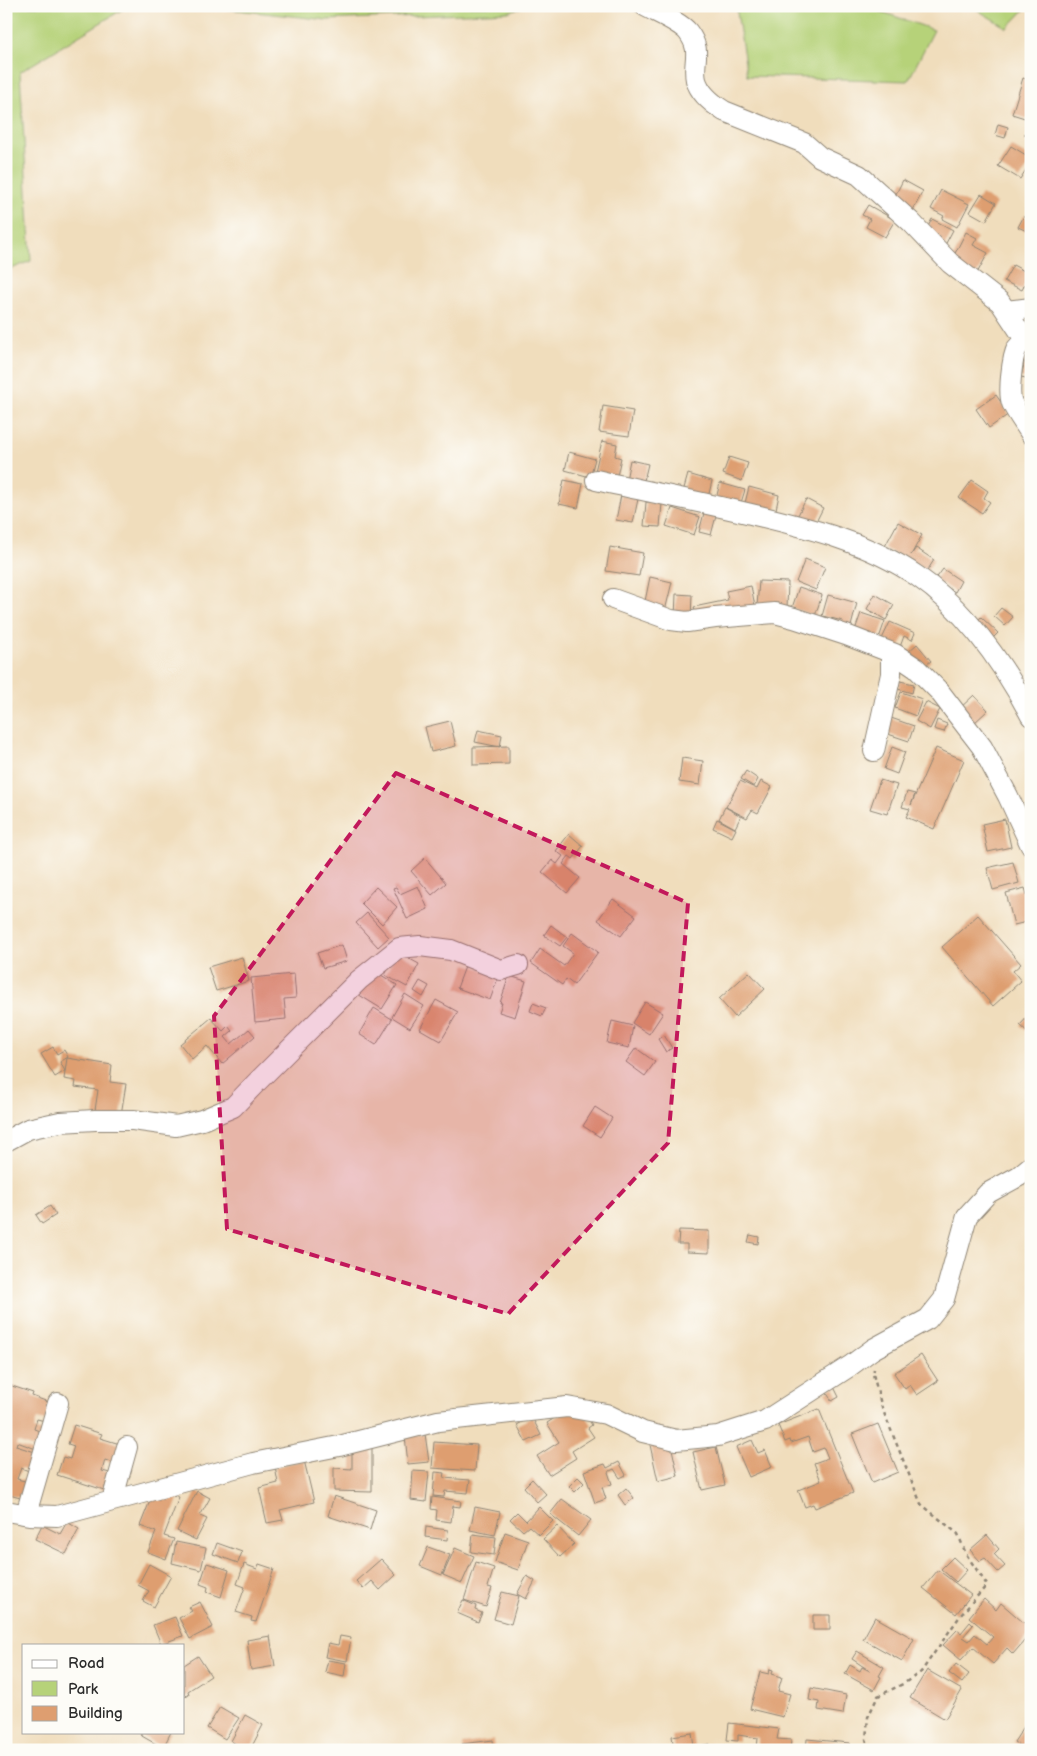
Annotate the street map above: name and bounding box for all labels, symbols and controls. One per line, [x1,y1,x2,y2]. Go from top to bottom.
legend [22,1644,185,1734]
text: Road [68,1654,104,1673]
text: Park [68,1680,99,1699]
text: Building [68,1704,123,1723]

